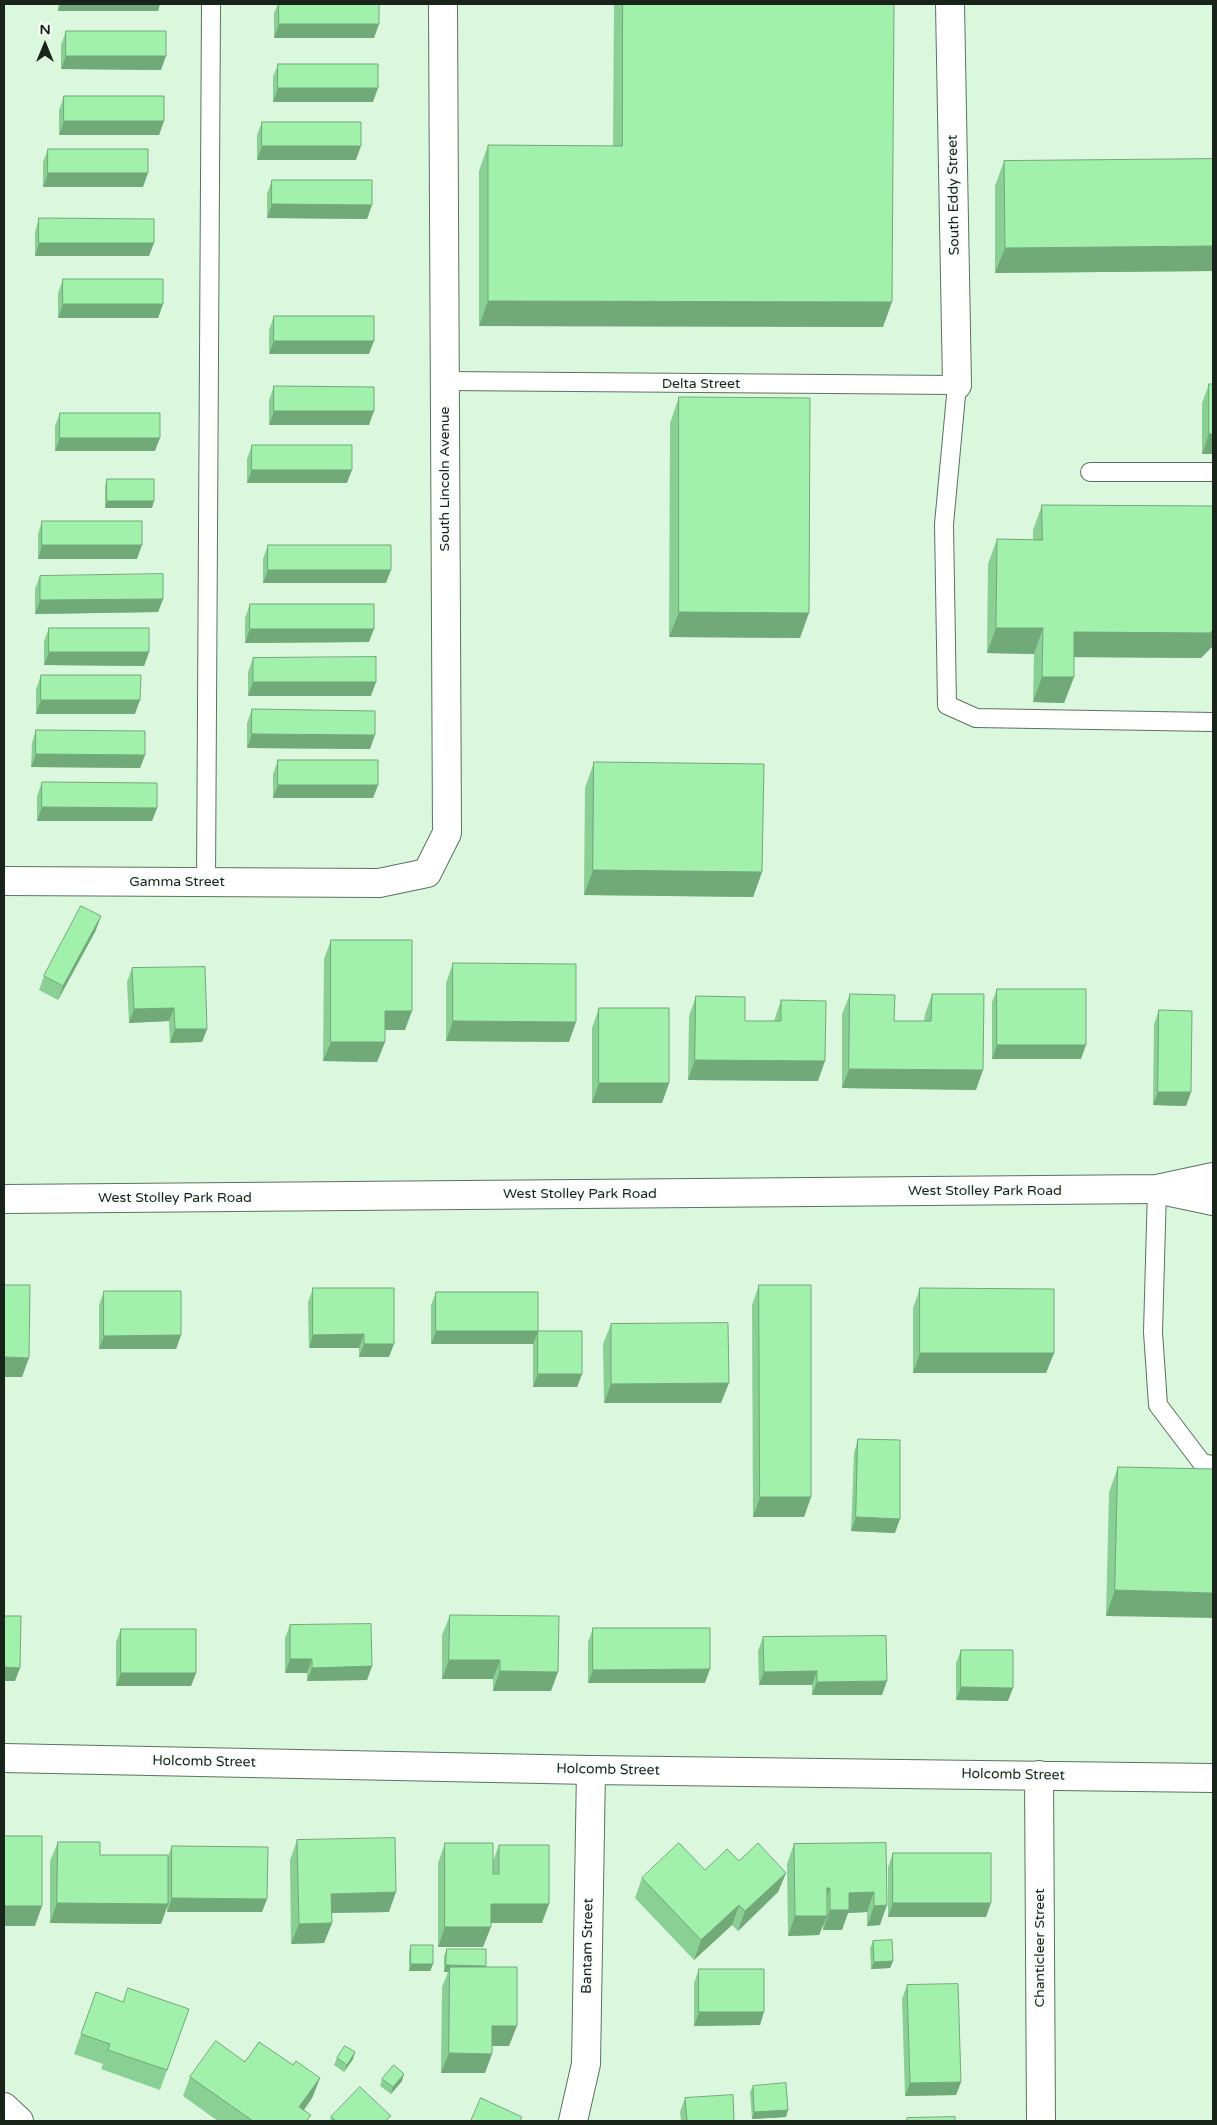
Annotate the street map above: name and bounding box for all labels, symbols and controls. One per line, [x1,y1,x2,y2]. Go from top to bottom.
north arrow [20,20,70,70]
text: N [39,21,51,38]
street label: South Eddy Street [945,134,963,256]
street label: Delta Street [662,376,740,392]
street label: South Lincoln Avenue [437,407,453,551]
street label: Gamma Street [129,874,225,890]
street label: West Stolley Park Road [908,1183,1062,1199]
street label: West Stolley Park Road [503,1186,657,1202]
street label: West Stolley Park Road [98,1190,252,1206]
street label: Holcomb Street [152,1753,256,1771]
street label: Holcomb Street [556,1761,660,1779]
street label: Holcomb Street [961,1766,1065,1784]
street label: Chanticleer Street [1032,1888,1048,2008]
street label: Bantam Street [579,1898,597,1994]

